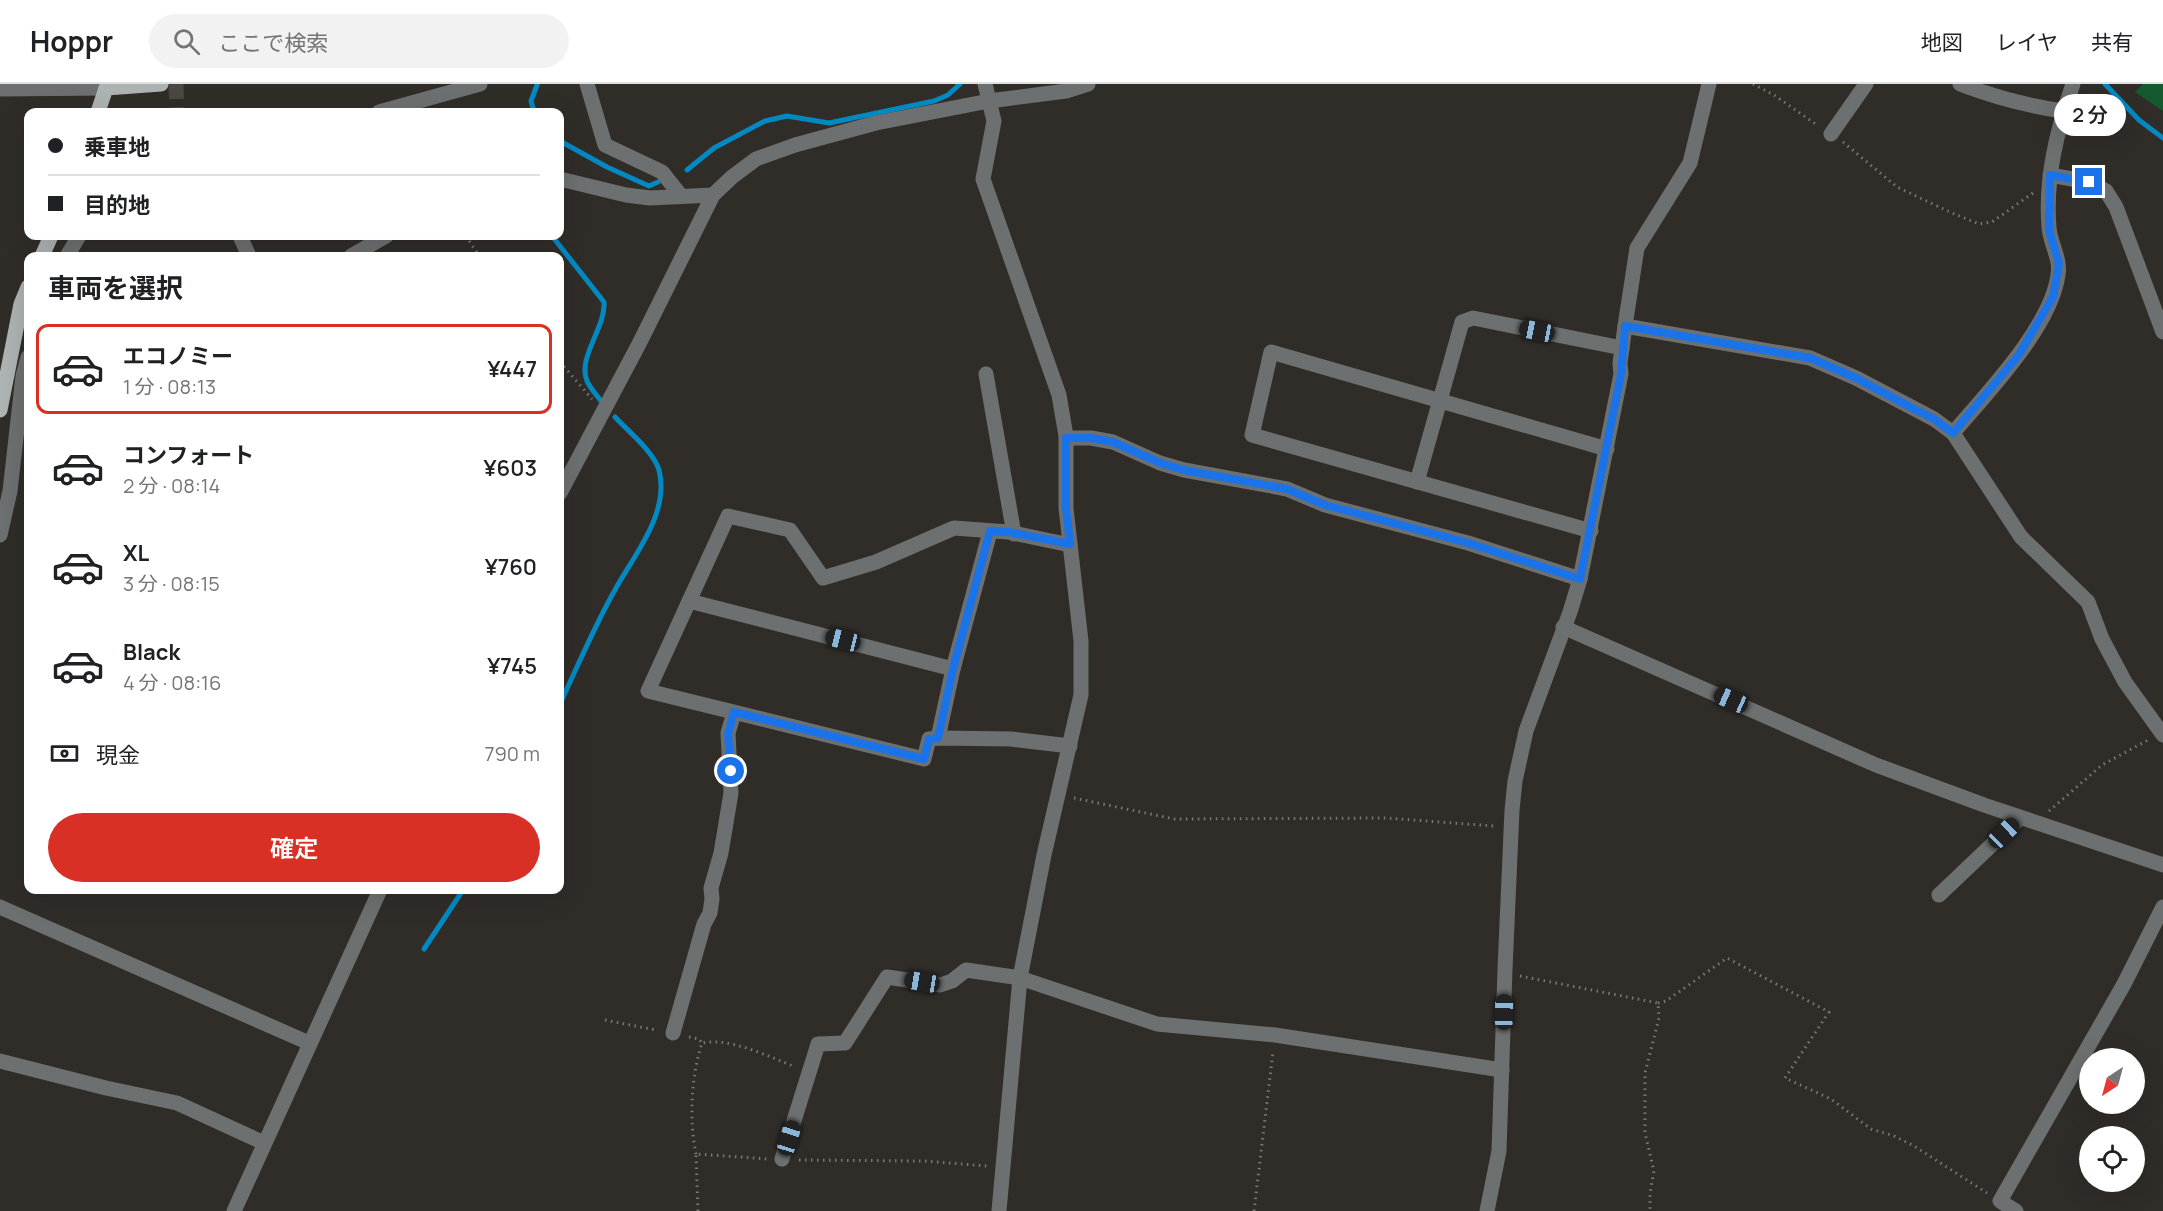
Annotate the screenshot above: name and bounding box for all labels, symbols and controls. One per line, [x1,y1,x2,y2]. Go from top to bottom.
search box [149,14,569,68]
text: Hoppr [30,22,113,60]
icon: search [170,25,203,58]
text: ここで検索 [218,28,328,58]
text: 地図 [1921,28,1963,56]
text: レイヤ [1996,28,2058,56]
text: 共有 [2091,28,2133,56]
callout: 2 分 [2053,95,2125,137]
text: 2 分 [2072,101,2108,128]
text: 乗車地 [84,132,150,162]
route end [2075,168,2102,195]
text: 目的地 [84,190,150,220]
text: 車両を選択 [48,269,183,306]
car [1518,319,1556,343]
text: エコノミー [123,341,233,371]
icon: car [51,342,105,396]
text: ¥447 [488,354,537,384]
text: 1 分 · 08:13 [123,373,216,400]
text: コンフォート [123,440,254,470]
icon: car [51,441,105,495]
text: ¥603 [484,453,537,483]
text: 2 分 · 08:14 [123,472,220,499]
text: XL [123,538,149,568]
icon: car [51,540,105,594]
text: ¥760 [485,552,537,582]
text: 3 分 · 08:15 [123,570,220,597]
car [823,627,863,653]
text: Black [123,637,180,667]
icon: car [51,639,105,693]
text: ¥745 [487,651,537,681]
text: 4 分 · 08:16 [123,669,221,696]
car [1711,684,1751,716]
icon: cash [48,737,81,770]
text: 現金 [96,740,140,770]
text: 790 m [484,740,540,767]
route start [717,757,744,784]
button: 確定 [48,813,540,882]
car [1985,814,2023,852]
car [903,970,941,994]
car [1495,994,1513,1030]
north arrow [2079,1048,2145,1114]
map controls [2079,1048,2145,1192]
car [775,1118,803,1158]
button: locate [2079,1126,2145,1192]

